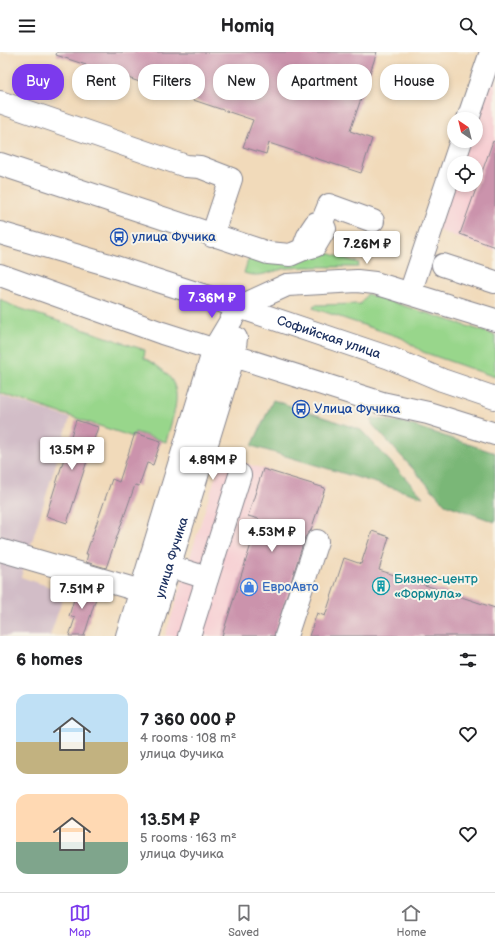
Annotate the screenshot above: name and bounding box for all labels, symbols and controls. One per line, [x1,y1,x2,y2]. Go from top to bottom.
icon: menu [16,15,38,37]
icon: search [457,15,479,37]
text: Homiq [221,16,274,37]
chip: Buy [12,64,64,100]
chip: Rent [72,64,130,100]
chip: Filters [138,64,205,100]
chip: New [213,64,269,100]
chip: Apartment [277,64,372,100]
chip: House [380,64,449,100]
north arrow [447,112,483,148]
map controls [447,112,483,192]
button: locate [447,156,483,192]
bus stop icon: улица Фучика [109,227,129,247]
place label: улица Фучика [132,229,216,245]
pin: 7.26M ₽ [330,231,404,265]
text: 7.26M ₽ [343,236,391,252]
pin: 7.36M ₽ [175,285,249,319]
text: 7.36M ₽ [188,290,236,306]
street label: Софийская улица [275,312,383,362]
bus stop icon: Улица Фучика [291,399,311,419]
place label: Улица Фучика [314,401,401,417]
pin: 13.5M ₽ [35,437,109,471]
text: 13.5M ₽ [49,442,95,458]
pin: 4.89M ₽ [176,447,250,481]
text: 4.89M ₽ [189,452,237,468]
street label: улица Фучика [152,515,192,600]
pin: 4.53M ₽ [235,519,309,553]
text: 4.53M ₽ [248,524,296,540]
place label: Бизнес-центр «Формула» [394,571,479,602]
pin: 7.51M ₽ [45,576,119,610]
building icon: Бизнес-центр «Формула» [371,576,391,596]
shop icon: ЕвроАвто [239,577,259,597]
place label: ЕвроАвто [262,579,319,595]
text: 7.51M ₽ [59,581,105,597]
icon: filters [457,649,479,671]
text: 6 homes [16,650,83,670]
icon: home [48,710,96,758]
text: 7 360 000 ₽ [140,710,236,730]
icon: heart [457,723,479,745]
text: 4 rooms · 108 m² [140,730,236,746]
text: улица Фучика [140,746,224,762]
icon: home [48,810,96,858]
text: 13.5M ₽ [140,810,200,830]
icon: heart [457,823,479,845]
text: 5 rooms · 163 m² [140,830,237,846]
text: улица Фучика [140,846,224,862]
tab: Map [69,902,91,939]
tab: Saved [228,902,259,939]
tab: Home [396,902,426,939]

